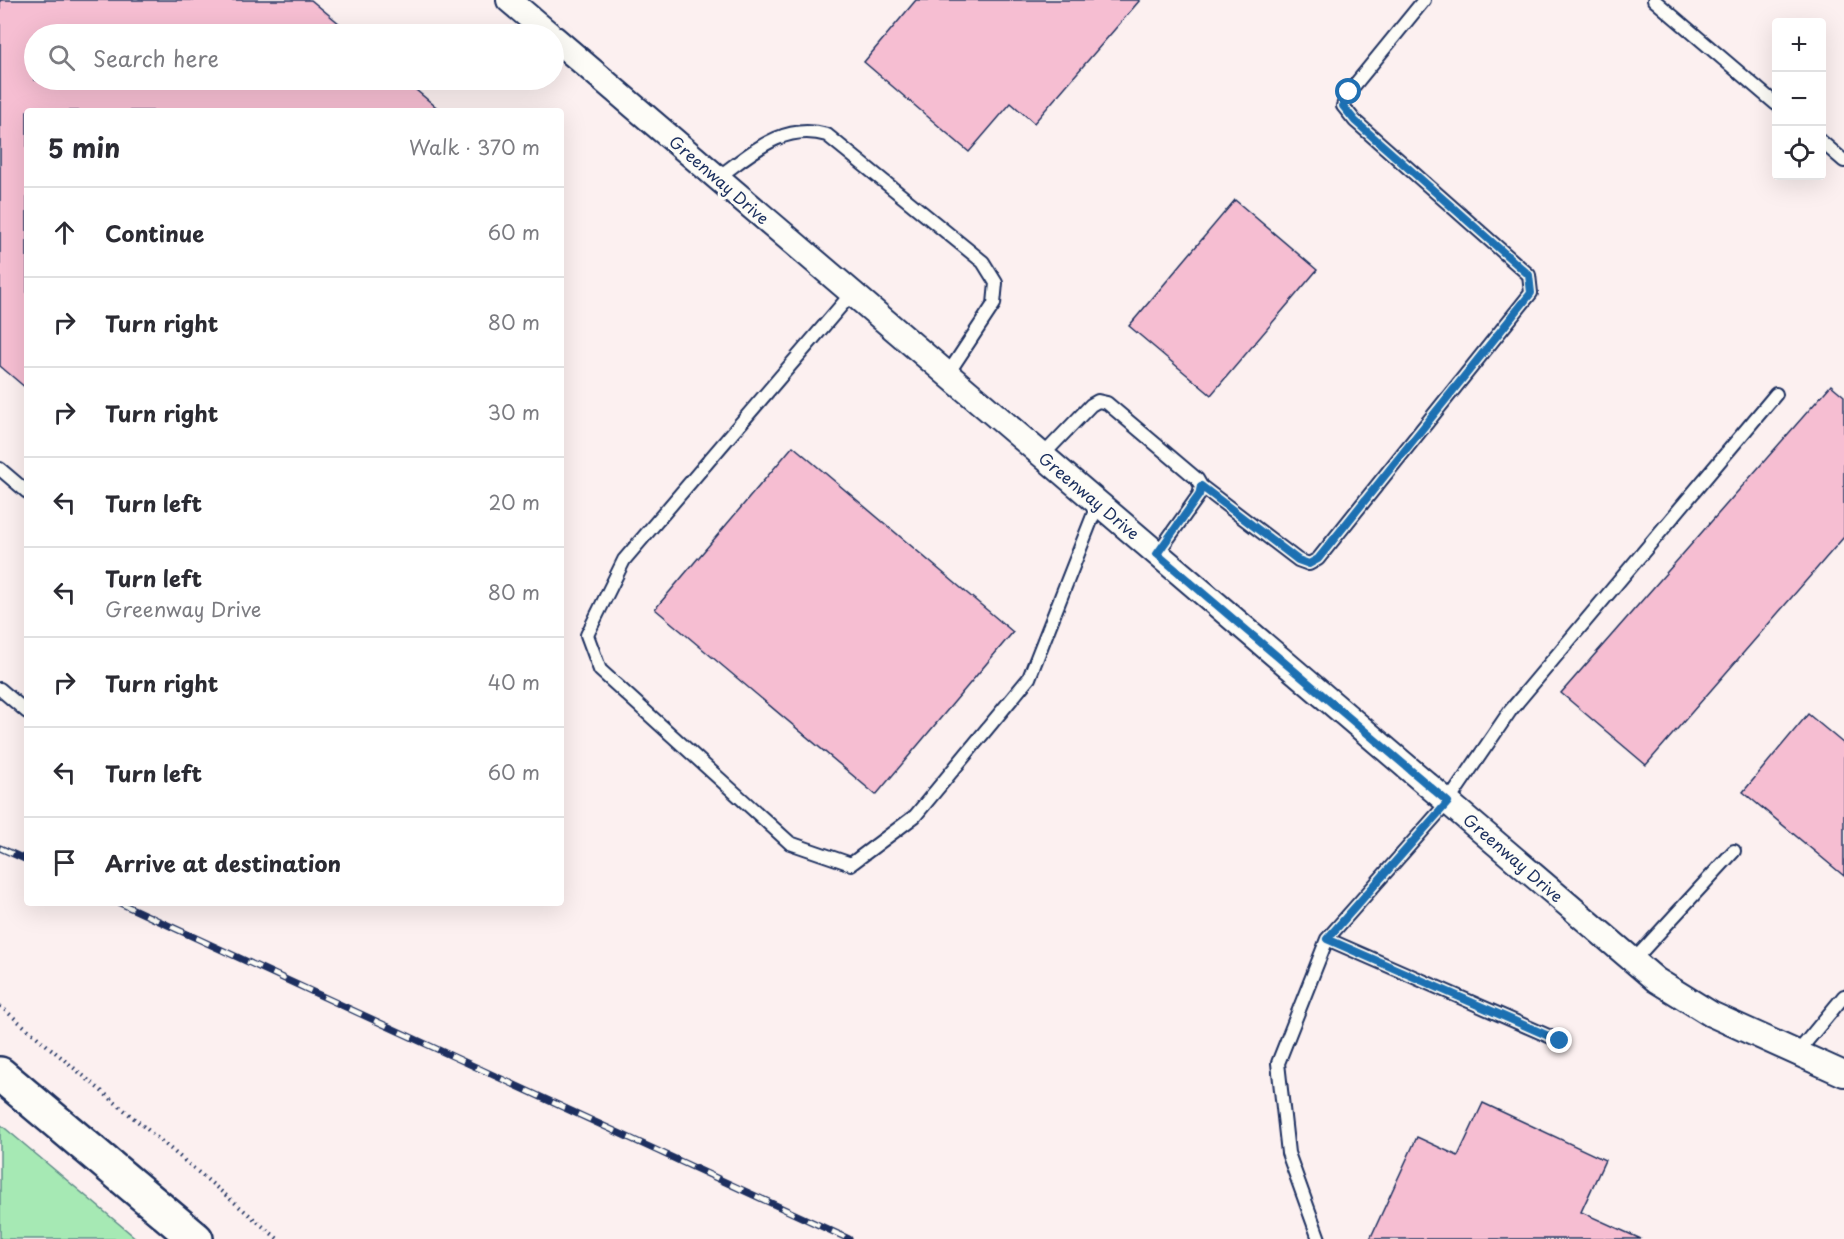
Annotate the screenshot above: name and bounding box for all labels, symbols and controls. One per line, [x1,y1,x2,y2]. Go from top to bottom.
map controls [1772,18,1826,180]
button: + [1772,18,1826,72]
search box [24,24,564,90]
icon: search [45,41,78,74]
text: Search here [93,41,219,74]
button: − [1772,72,1826,126]
route start [1335,78,1361,104]
button: locate [1772,126,1826,180]
text: 5 min [48,128,120,167]
street label: Greenway Drive [665,129,775,229]
text: Walk · 370 m [409,132,540,162]
icon: ahead [48,216,81,249]
text: Continue [105,216,204,249]
text: 60 m [488,217,540,247]
icon: right [48,306,81,339]
text: Turn right [105,306,218,339]
text: 80 m [488,307,540,337]
icon: right [48,396,81,429]
text: Turn right [105,396,218,429]
text: 30 m [487,397,540,427]
street label: Greenway Drive [1034,446,1145,545]
icon: left [48,486,81,519]
text: Turn left [105,486,202,519]
text: 20 m [488,487,540,517]
text: Turn left [105,561,202,594]
icon: left [48,576,81,609]
text: 80 m [488,577,540,607]
text: Greenway Drive [105,594,261,624]
icon: right [48,666,81,699]
text: Turn right [105,666,218,699]
text: 40 m [488,667,540,697]
icon: left [48,756,81,789]
text: Turn left [105,756,202,789]
text: 60 m [488,757,540,787]
street label: Greenway Drive [1459,807,1569,907]
icon: arrive [48,846,81,879]
text: Arrive at destination [105,846,341,879]
route end [1546,1027,1572,1053]

